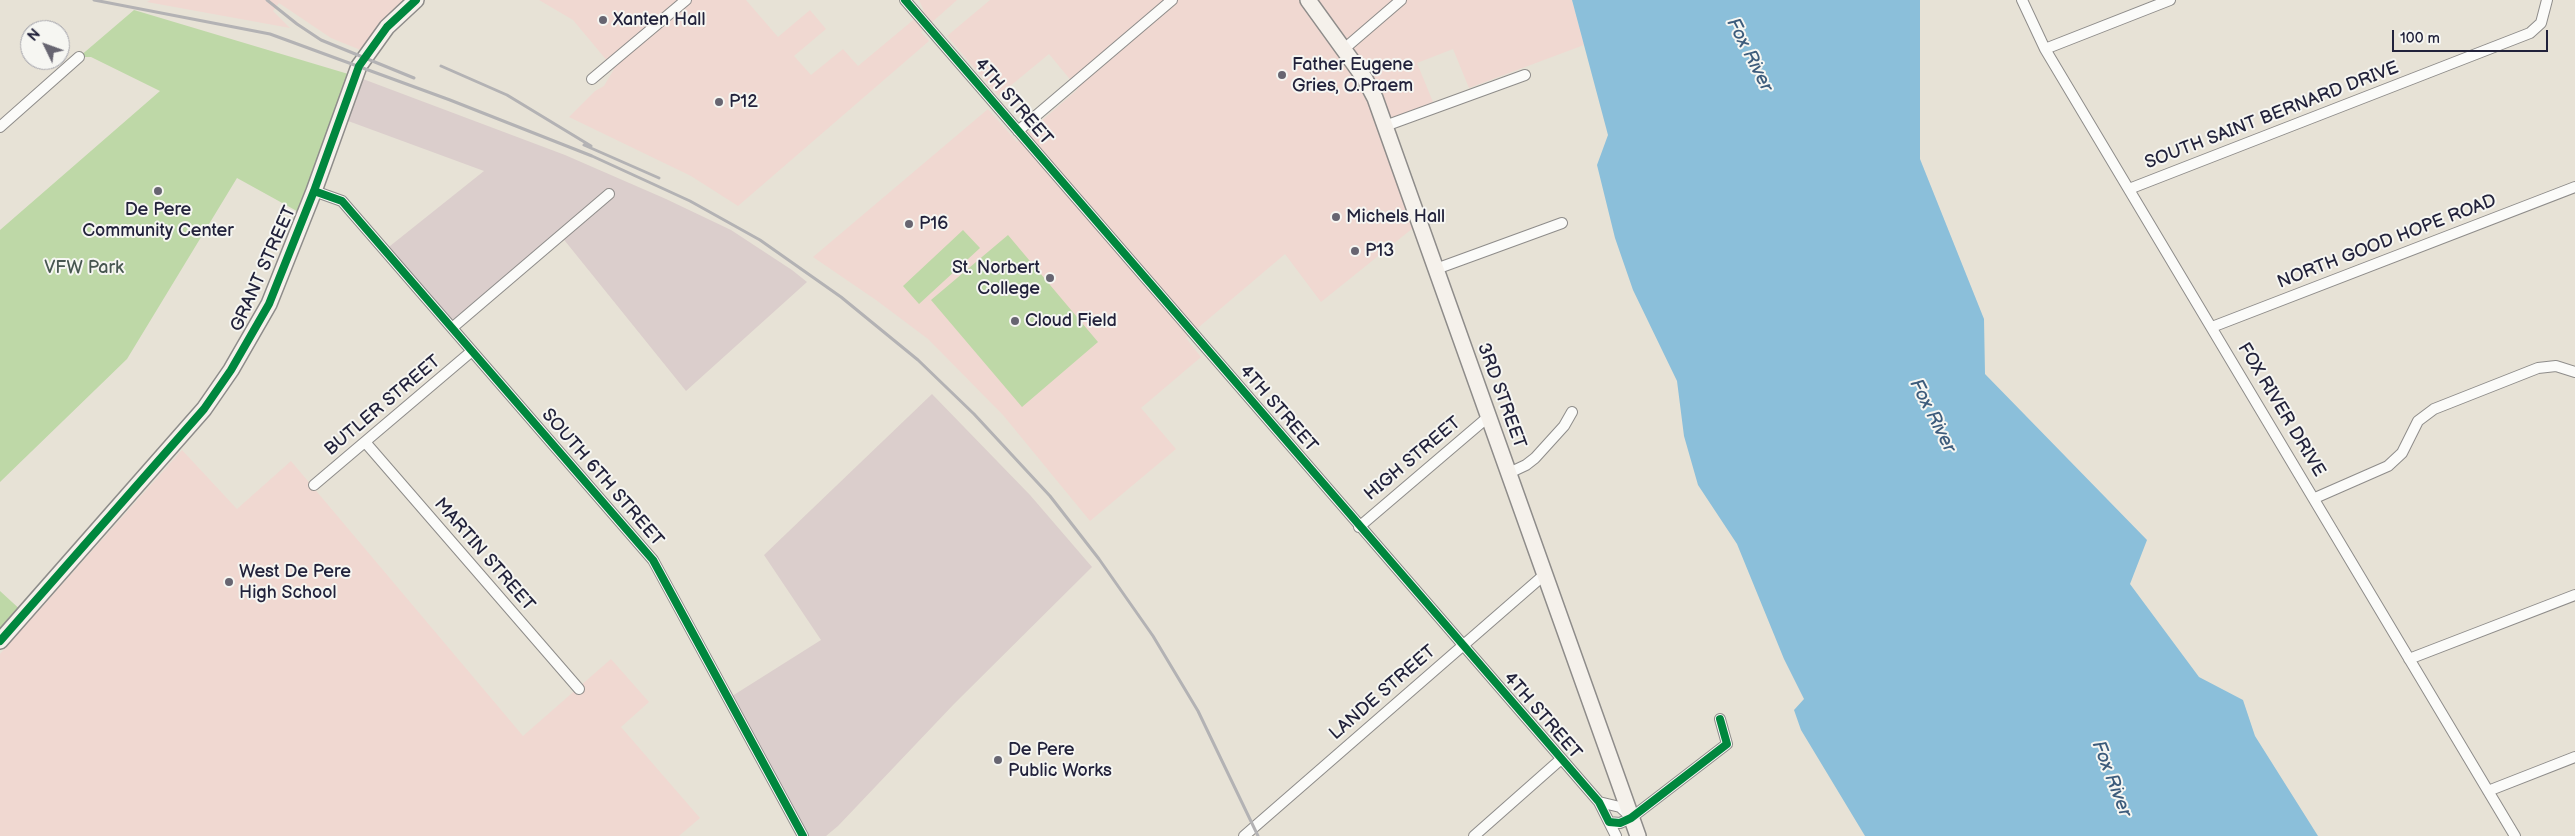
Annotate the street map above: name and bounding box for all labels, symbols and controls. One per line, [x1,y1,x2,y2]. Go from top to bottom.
place label: Xanten Hall [613,9,705,31]
marker: Xanten Hall [597,14,609,26]
water label: Fox River [1721,14,1777,96]
north arrow [20,20,70,70]
scale bar [2395,20,2551,52]
text: N [24,26,44,45]
text: 100 m [2400,29,2440,48]
street label: 4TH STREET [969,54,1057,150]
place label: Father Eugene Gries, O.Praem [1292,54,1413,96]
street label: SOUTH SAINT BERNARD DRIVE [2142,58,2402,174]
marker: Father Eugene Gries, O.Praem [1276,69,1288,81]
place label: P12 [729,91,758,113]
marker: P12 [713,96,725,108]
marker: De Pere Community Center [152,185,164,197]
street label: NORTH GOOD HOPE ROAD [2275,190,2499,294]
place label: De Pere Community Center [82,199,234,242]
street label: GRANT STREET [227,203,301,335]
place label: Michels Hall [1346,206,1445,228]
marker: Michels Hall [1330,211,1342,223]
place label: P16 [919,213,948,235]
marker: P16 [903,218,915,230]
place label: P13 [1365,240,1394,262]
marker: P13 [1349,245,1361,257]
park label: VFW Park [44,257,124,279]
place label: St. Norbert College [952,257,1040,300]
marker: St. Norbert College [1044,272,1056,284]
place label: Cloud Field [1025,310,1117,332]
marker: Cloud Field [1009,315,1021,327]
street label: FOX RIVER DRIVE [2232,339,2330,481]
street label: 3RD STREET [1472,340,1530,452]
street label: BUTLER STREET [321,351,445,461]
street label: 4TH STREET [1234,361,1322,457]
water label: Fox River [1904,375,1960,457]
street label: SOUTH 6TH STREET [536,405,668,551]
street label: HIGH STREET [1360,412,1466,506]
street label: MARTIN STREET [429,494,539,616]
place label: West De Pere High School [239,561,351,604]
marker: West De Pere High School [223,576,235,588]
street label: LANDE STREET [1326,641,1440,745]
street label: 4TH STREET [1498,668,1586,764]
water label: Fox River [2086,738,2136,820]
place label: De Pere Public Works [1008,739,1112,782]
marker: De Pere Public Works [992,754,1004,766]

